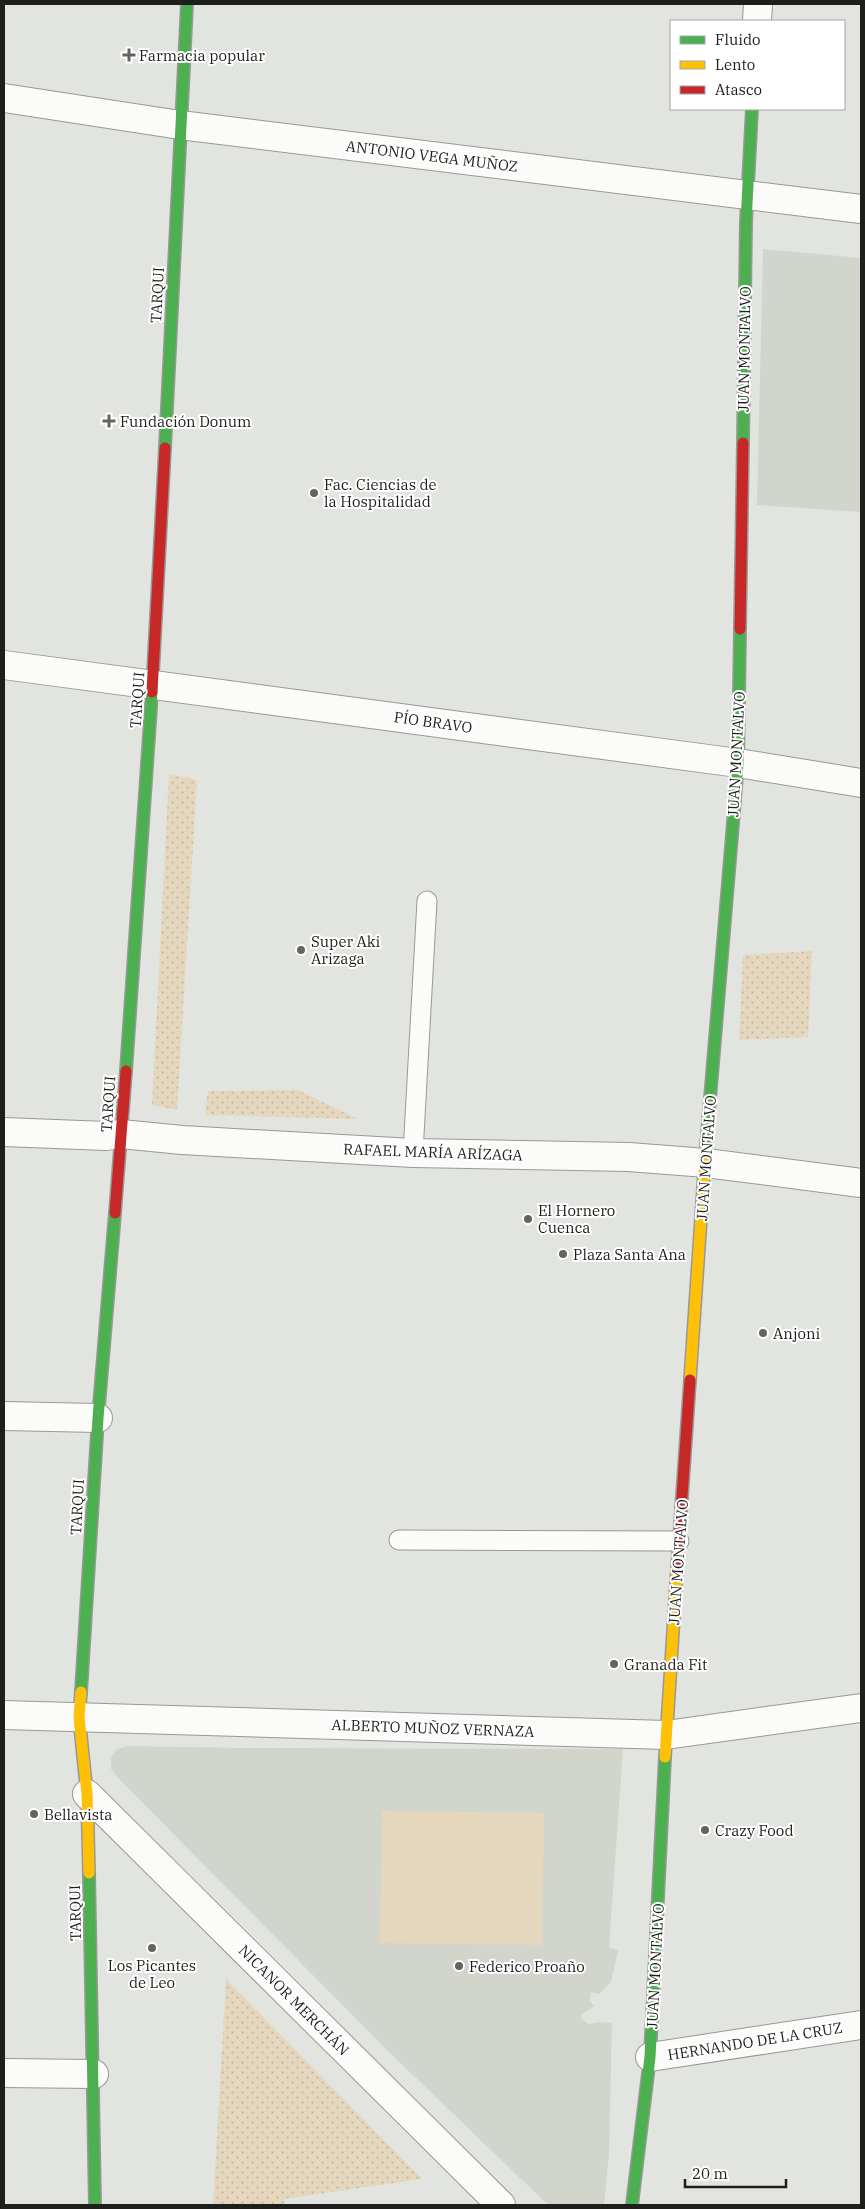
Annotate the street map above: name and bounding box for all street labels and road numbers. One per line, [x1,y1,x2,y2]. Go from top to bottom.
street label: ANTONIO VEGA MUÑOZ [345,136,519,176]
street label: TARQUI [146,266,168,324]
street label: JUAN MONTALVO [733,286,755,412]
street label: TARQUI [126,671,148,729]
street label: JUAN MONTALVO [723,691,749,817]
street label: PÍO BRAVO [393,707,473,737]
street label: TARQUI [97,1075,119,1133]
street label: JUAN MONTALVO [692,1095,720,1221]
street label: RAFAEL MARÍA ARÍZAGA [343,1139,524,1165]
street label: TARQUI [66,1478,88,1536]
street label: JUAN MONTALVO [664,1499,692,1625]
street label: ALBERTO MUÑOZ VERNAZA [331,1715,536,1741]
street label: TARQUI [65,1885,85,1941]
street label: JUAN MONTALVO [642,1903,668,2029]
street label: NICANOR MERCHÁN [235,1941,353,2059]
street label: HERNANDO DE LA CRUZ [666,2018,844,2064]

